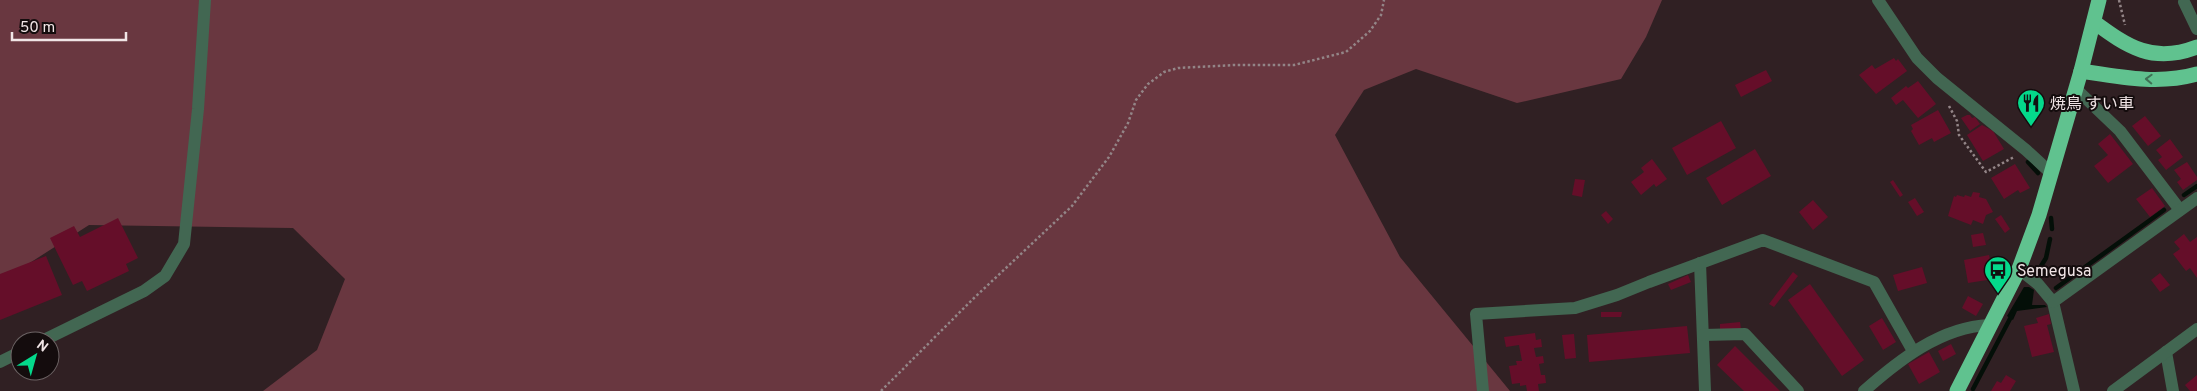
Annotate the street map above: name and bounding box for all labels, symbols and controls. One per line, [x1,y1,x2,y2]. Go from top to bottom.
scale bar [12,10,126,42]
text: 50 m [20,19,55,38]
one-way arrow [2145,74,2152,84]
restaurant icon: 焼鳥 すい車 [2016,88,2046,127]
place label: 焼鳥 すい車 [2050,95,2134,115]
bus stop icon: Semegusa [1983,255,2013,294]
place label: Semegusa [2017,262,2092,282]
north arrow [10,331,60,381]
text: N [33,337,51,357]

